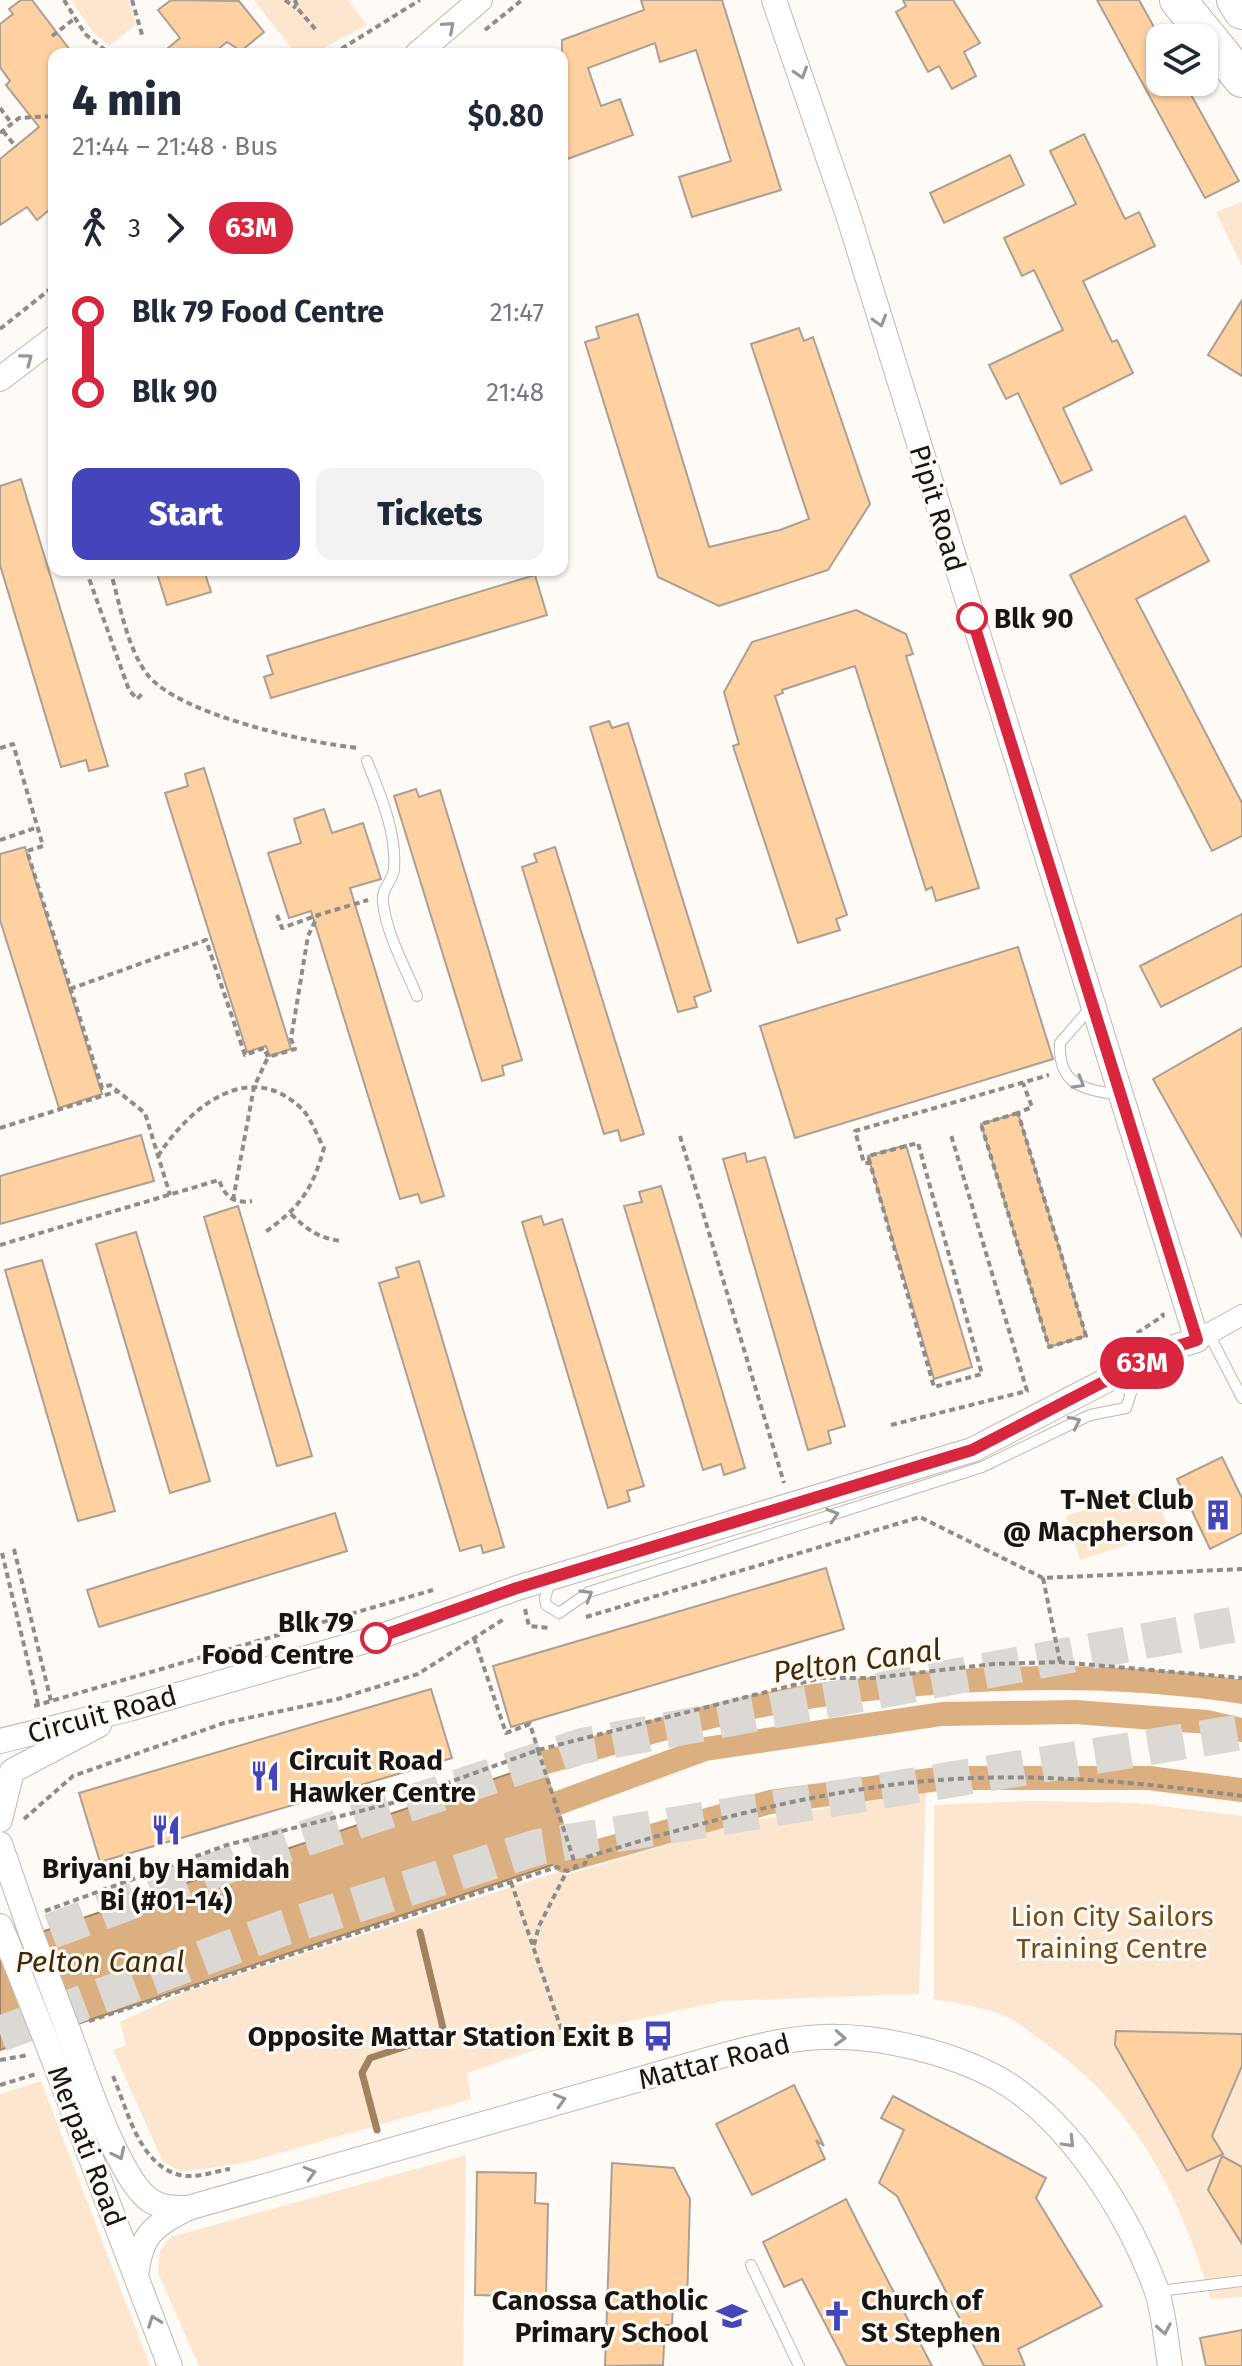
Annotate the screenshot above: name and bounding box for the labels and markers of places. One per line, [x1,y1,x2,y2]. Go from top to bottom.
place label: Blk 90 [994,602,1074,635]
marker: Blk 90 [957,603,987,633]
place label: T-Net Club @ Macpherson [1003,1483,1194,1548]
building icon: T-Net Club @ Macpherson [1201,1498,1235,1532]
place label: Blk 79 Food Centre [201,1606,354,1671]
marker: Blk 79 Food Centre [361,1623,391,1653]
place label: Circuit Road Hawker Centre [289,1744,476,1809]
restaurant icon: Circuit Road Hawker Centre [248,1759,282,1793]
restaurant icon: Briyani by Hamidah Bi (#01-14) [149,1813,183,1847]
place label: Briyani by Hamidah Bi (#01-14) [42,1852,290,1917]
bus stop icon: Opposite Mattar Station Exit B [641,2019,675,2053]
place label: Opposite Mattar Station Exit B [248,2020,634,2053]
place label: Canossa Catholic Primary School [492,2284,709,2349]
place label: Church of St Stephen [861,2284,1001,2349]
school or university icon: Canossa Catholic Primary School [715,2299,749,2333]
church icon: Church of St Stephen [820,2299,854,2333]

